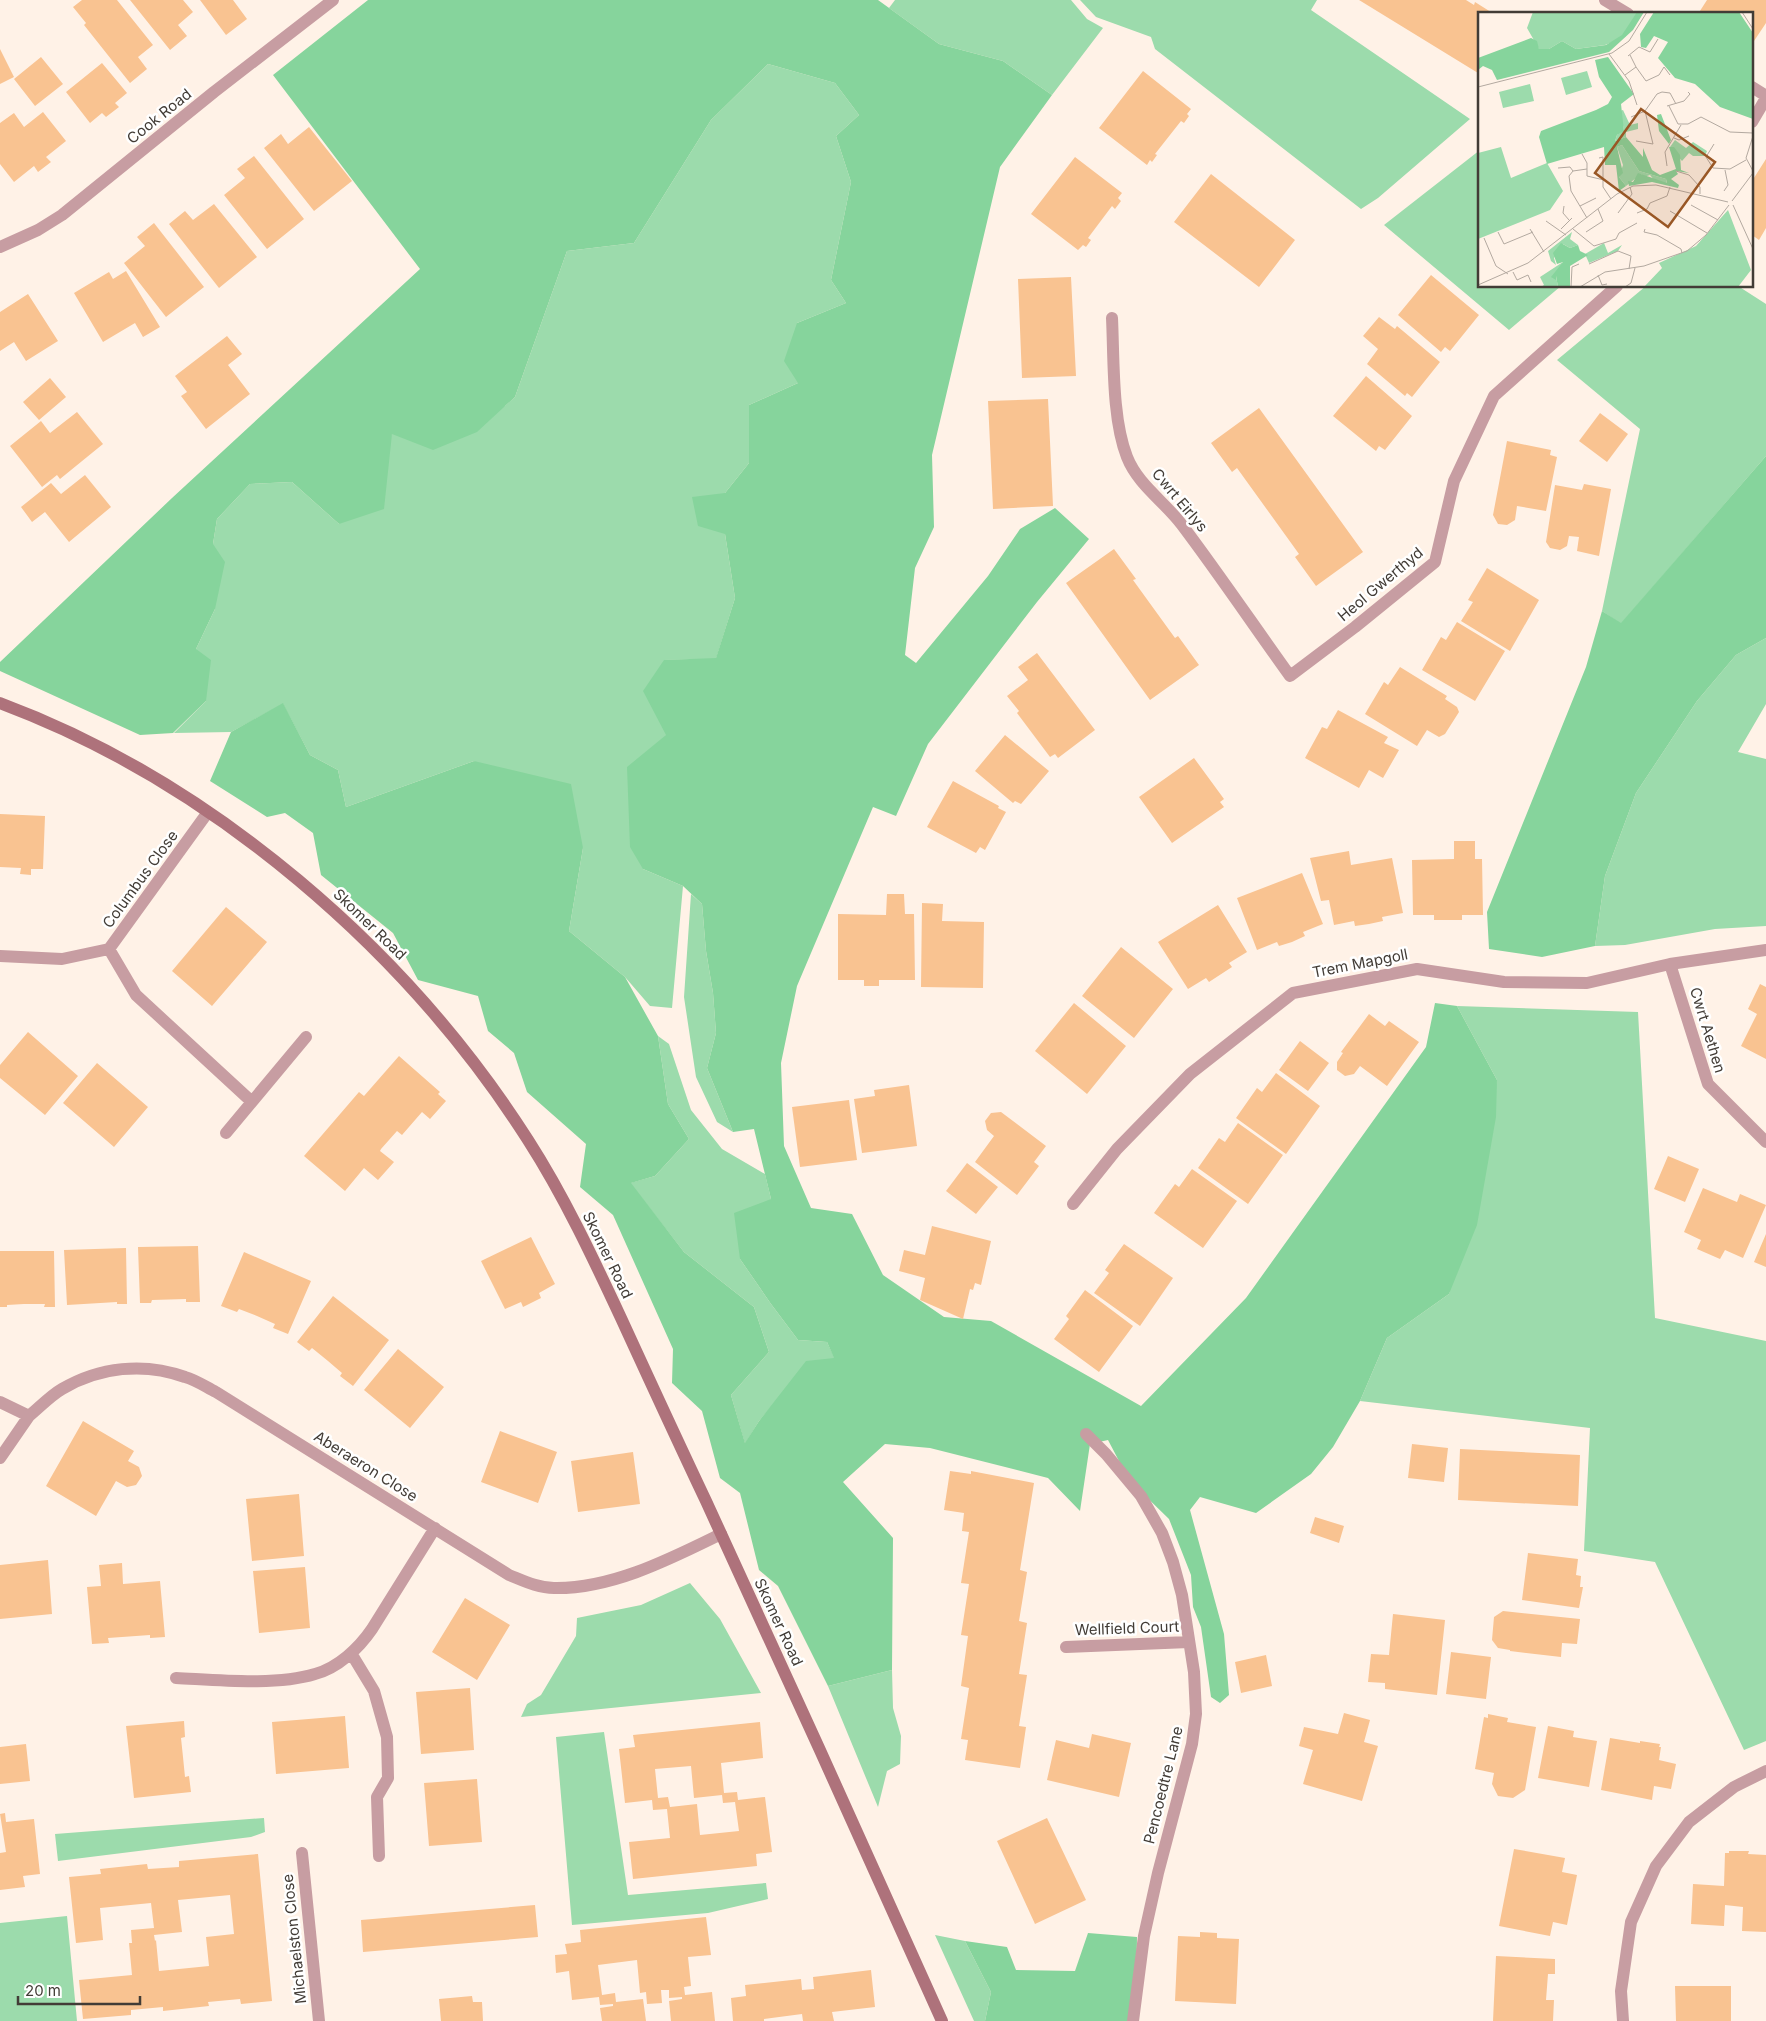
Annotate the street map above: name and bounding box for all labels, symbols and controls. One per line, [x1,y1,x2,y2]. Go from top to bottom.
inset map [1478,12,1754,288]
street label: Cook Road [123,84,195,148]
street label: Cwrt Eirlys [1148,464,1212,536]
street label: Heol Gwerthyd [1334,543,1426,625]
street label: Columbus Close [98,826,182,932]
street label: Skomer Road [329,884,411,964]
street label: Trem Mapgoll [1311,944,1409,982]
street label: Cwrt Aethen [1686,985,1730,1075]
street label: Skomer Road [579,1208,637,1302]
street label: Aberaeron Close [311,1426,421,1506]
street label: Skomer Road [750,1575,808,1669]
street label: Wellfield Court [1074,1617,1180,1639]
street label: Pencoedtre Lane [1139,1724,1187,1846]
street label: Michaelston Close [278,1873,310,2005]
scale bar [18,1974,140,2006]
text: 20 m [25,1981,61,2000]

